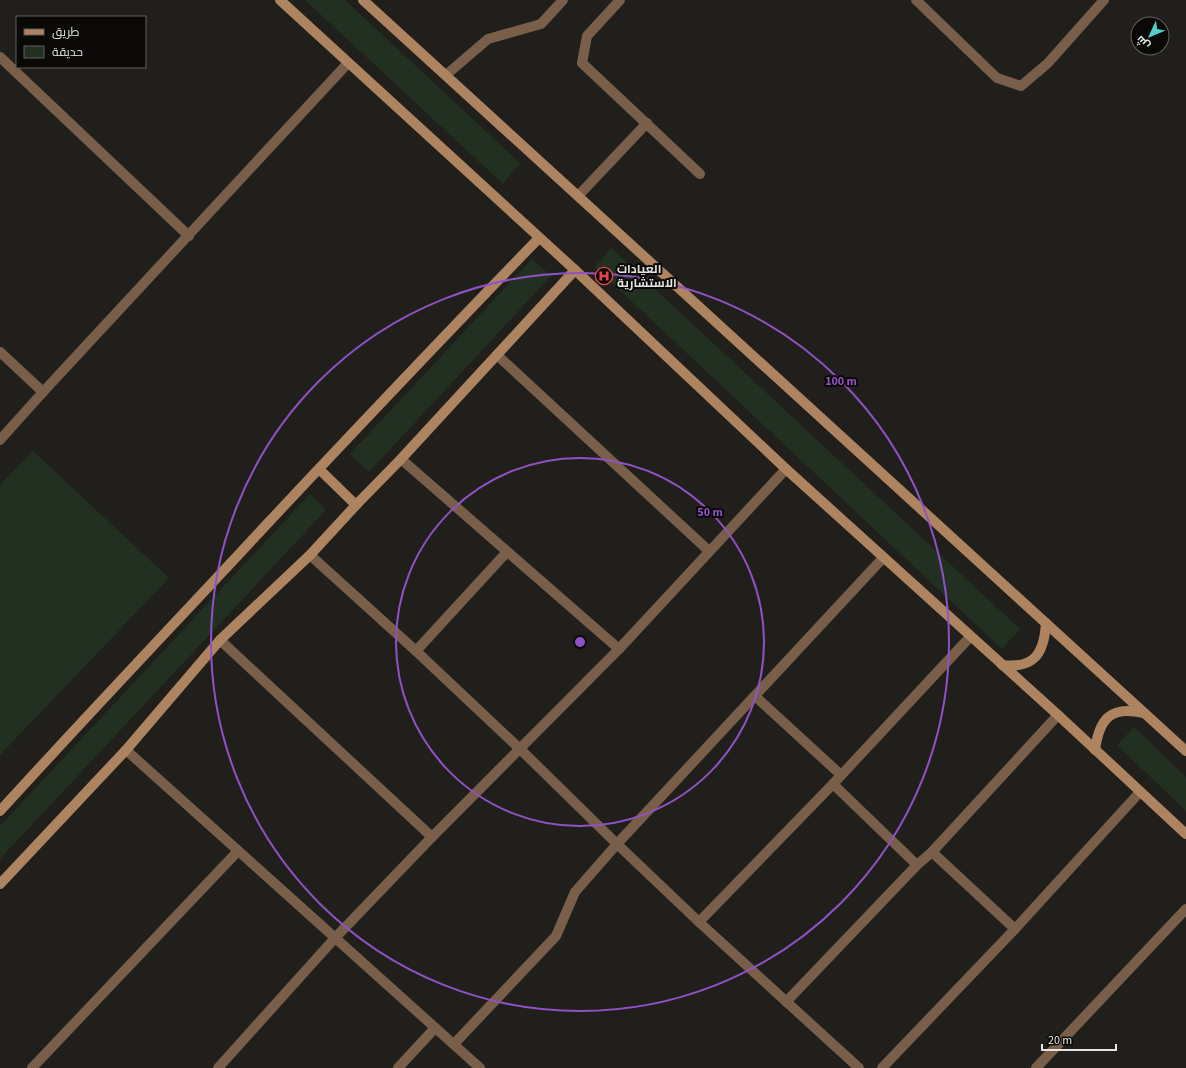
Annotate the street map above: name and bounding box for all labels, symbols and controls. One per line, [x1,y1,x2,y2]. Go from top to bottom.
legend [16,16,146,68]
north arrow [1130,16,1170,56]
text: طريق [52,24,80,41]
text: ش [1133,32,1153,53]
text: حديقة [52,44,83,61]
place label: العيادات الاستشارية [617,261,677,292]
hospital icon: العيادات الاستشارية [594,266,614,286]
text: 100 m [825,373,857,390]
text: 50 m [697,504,723,521]
centre of rings [573,635,587,649]
scale bar [1042,1026,1116,1052]
text: 20 m [1048,1032,1072,1049]

